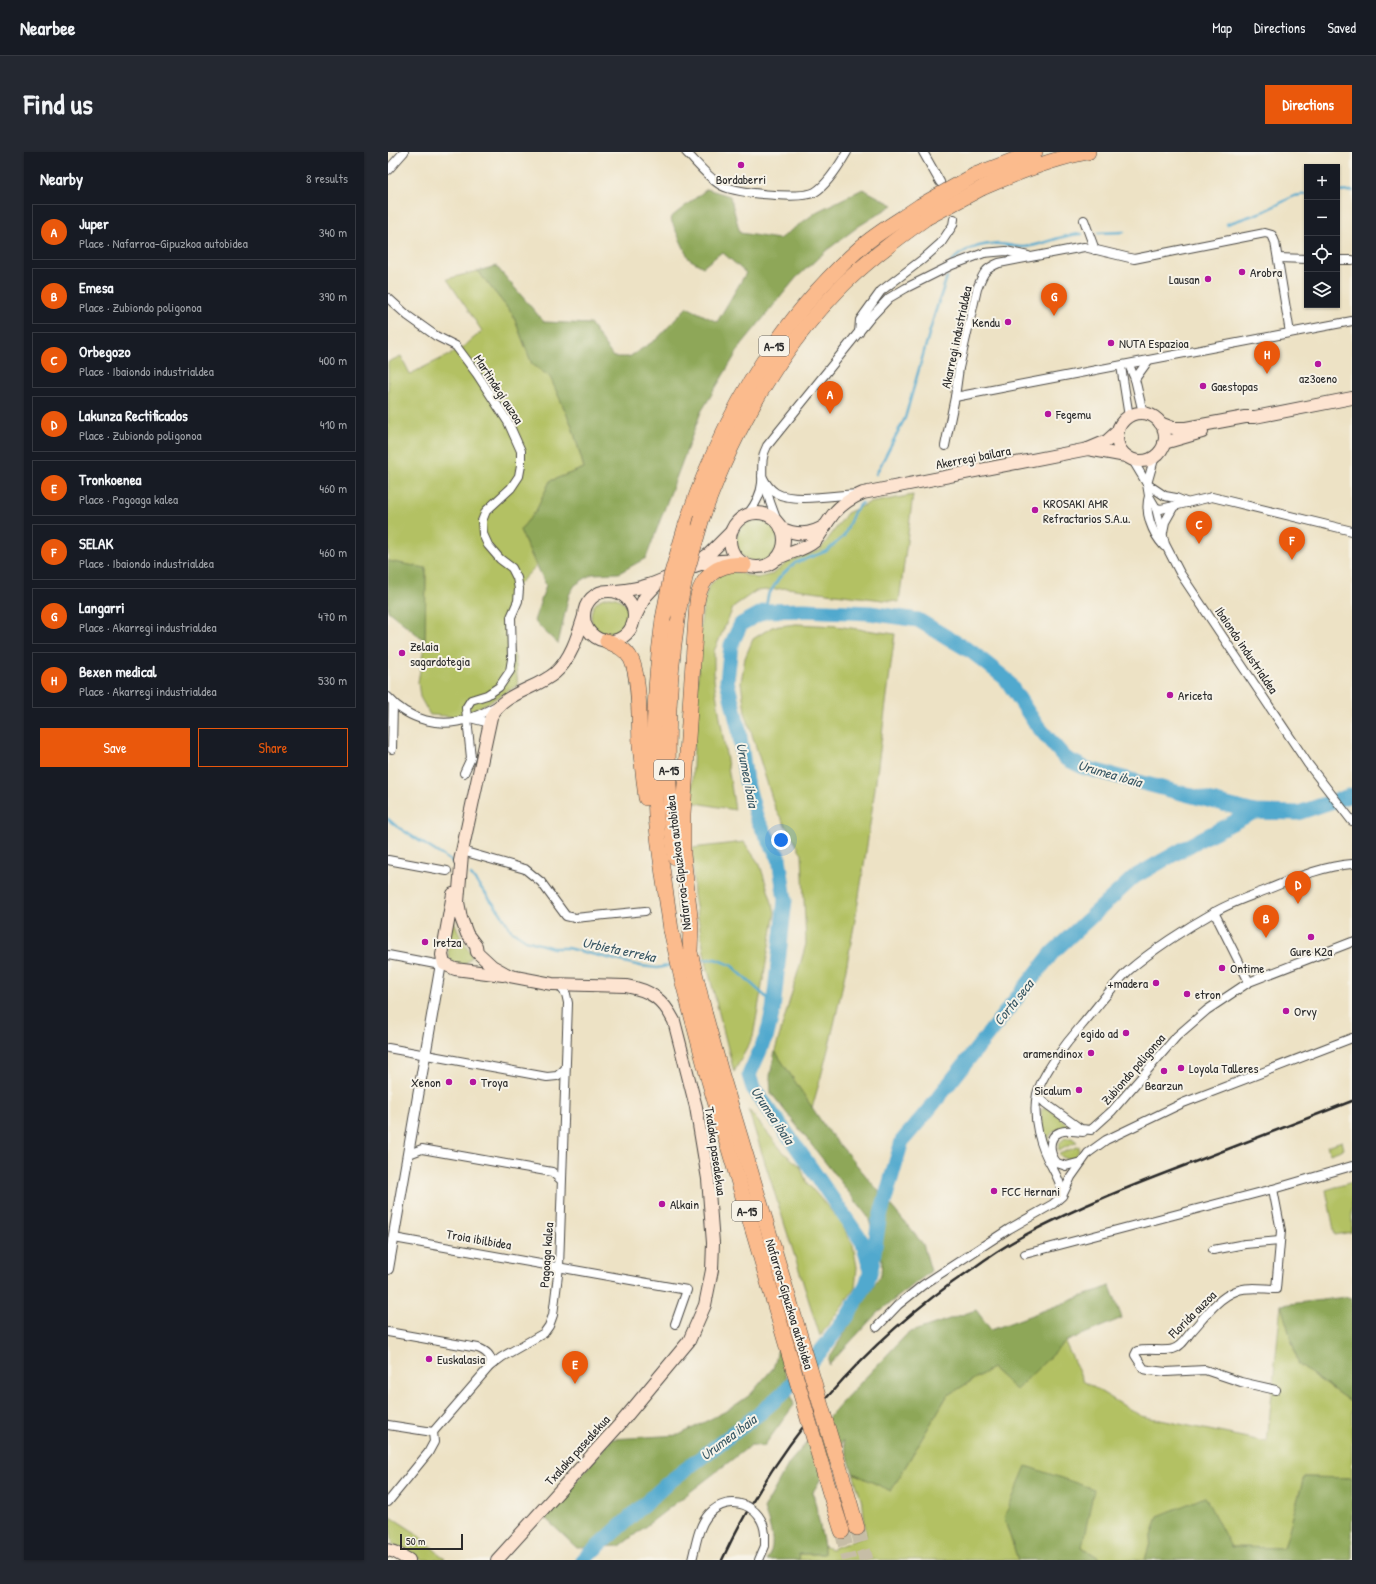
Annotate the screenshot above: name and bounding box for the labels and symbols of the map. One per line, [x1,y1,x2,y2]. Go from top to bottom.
marker: Bordaberri [736,160,746,170]
place label: Bordaberri [716,170,766,188]
place label: Arobra [1250,263,1282,281]
marker: Arobra [1237,267,1247,277]
place label: Lausan [1169,270,1200,288]
marker: Lausan [1203,274,1213,284]
pin: G [1041,283,1067,316]
street label: Akarregi industrialdea [936,284,976,390]
place label: Kendu [972,313,1000,331]
marker: Kendu [1003,317,1013,327]
place label: NUTA Espazioa [1119,334,1189,352]
road number: A-15 [759,336,789,356]
marker: NUTA Espazioa [1106,338,1116,348]
pin: H [1254,341,1280,374]
street label: Martindegi auzoa [470,351,528,427]
marker: az3oeno [1313,359,1323,369]
place label: az3oeno [1299,369,1337,387]
place label: Gaestopas [1211,377,1258,395]
pin: A [817,381,843,414]
marker: Gaestopas [1198,381,1208,391]
place label: Fegemu [1055,405,1091,423]
marker: Fegemu [1043,409,1053,419]
street label: Akerregi bailara [934,441,1012,473]
place label: KROSAKI AMR Refractarios S.A.u. [1043,494,1131,527]
marker: KROSAKI AMR Refractarios S.A.u. [1030,505,1040,515]
pin: C [1186,511,1212,544]
pin: F [1279,527,1305,560]
street label: Ibaiondo industrialdea [1211,603,1283,697]
place label: Zelaia sagardotegia [410,637,470,670]
marker: Zelaia sagardotegia [397,648,407,658]
place label: Ariceta [1178,686,1212,704]
marker: Ariceta [1165,690,1175,700]
water label: Urumea ibaia [732,741,764,810]
water label: Urumea ibaia [1076,755,1146,792]
road number: A-15 [654,760,684,780]
street label: Nafarroa-Gipuzkoa autobidea [661,795,695,931]
your location [771,830,791,850]
pin: D [1285,871,1311,904]
pin: B [1253,905,1279,938]
water label: Urbieta erreka [581,932,659,966]
marker: Gure K2a [1306,932,1316,942]
place label: Iretza [433,933,461,951]
marker: Iretza [420,937,430,947]
place label: Gure K2a [1290,942,1332,960]
place label: Ontime [1230,959,1265,977]
marker: Ontime [1217,963,1227,973]
water label: Corta seca [989,974,1038,1029]
place label: +madera [1107,974,1148,992]
marker: +madera [1151,978,1161,988]
place label: etron [1195,985,1221,1003]
marker: etron [1182,989,1192,999]
place label: Orvy [1294,1002,1317,1020]
marker: Orvy [1281,1006,1291,1016]
place label: egido ad [1081,1024,1118,1042]
marker: egido ad [1121,1028,1131,1038]
street label: Zubiondo poligonoa [1097,1030,1169,1108]
place label: aramendinox [1023,1044,1083,1062]
marker: aramendinox [1086,1048,1096,1058]
place label: Loyola Talleres [1189,1059,1259,1077]
marker: Loyola Talleres [1176,1063,1186,1073]
marker: Bearzun [1159,1066,1169,1076]
place label: Xenon [411,1073,441,1091]
place label: Troya [481,1073,508,1091]
place label: Bearzun [1145,1076,1183,1094]
marker: Xenon [444,1077,454,1087]
marker: Troya [468,1077,478,1087]
place label: Sicalum [1034,1081,1071,1099]
water label: Urumea ibaia [747,1083,800,1149]
marker: Sicalum [1074,1085,1084,1095]
street label: Txalaka pasealekua [701,1106,731,1196]
place label: FCC Hernani [1001,1182,1060,1200]
marker: FCC Hernani [989,1186,999,1196]
place label: Alkain [670,1195,699,1213]
marker: Alkain [657,1199,667,1209]
road number: A-15 [732,1201,762,1221]
street label: Pagoaga kalea [535,1222,557,1288]
street label: Troia ibilbidea [445,1224,513,1254]
street label: Nafarroa-Gipuzkoa autobidea [762,1237,818,1371]
street label: Florida auzoa [1163,1286,1220,1343]
place label: Euskalasia [437,1350,485,1368]
pin: E [562,1351,588,1384]
marker: Euskalasia [424,1354,434,1364]
water label: Urumea ibaia [696,1409,761,1464]
street label: Txalaka pasealekua [540,1411,614,1489]
scale bar [400,1532,463,1551]

